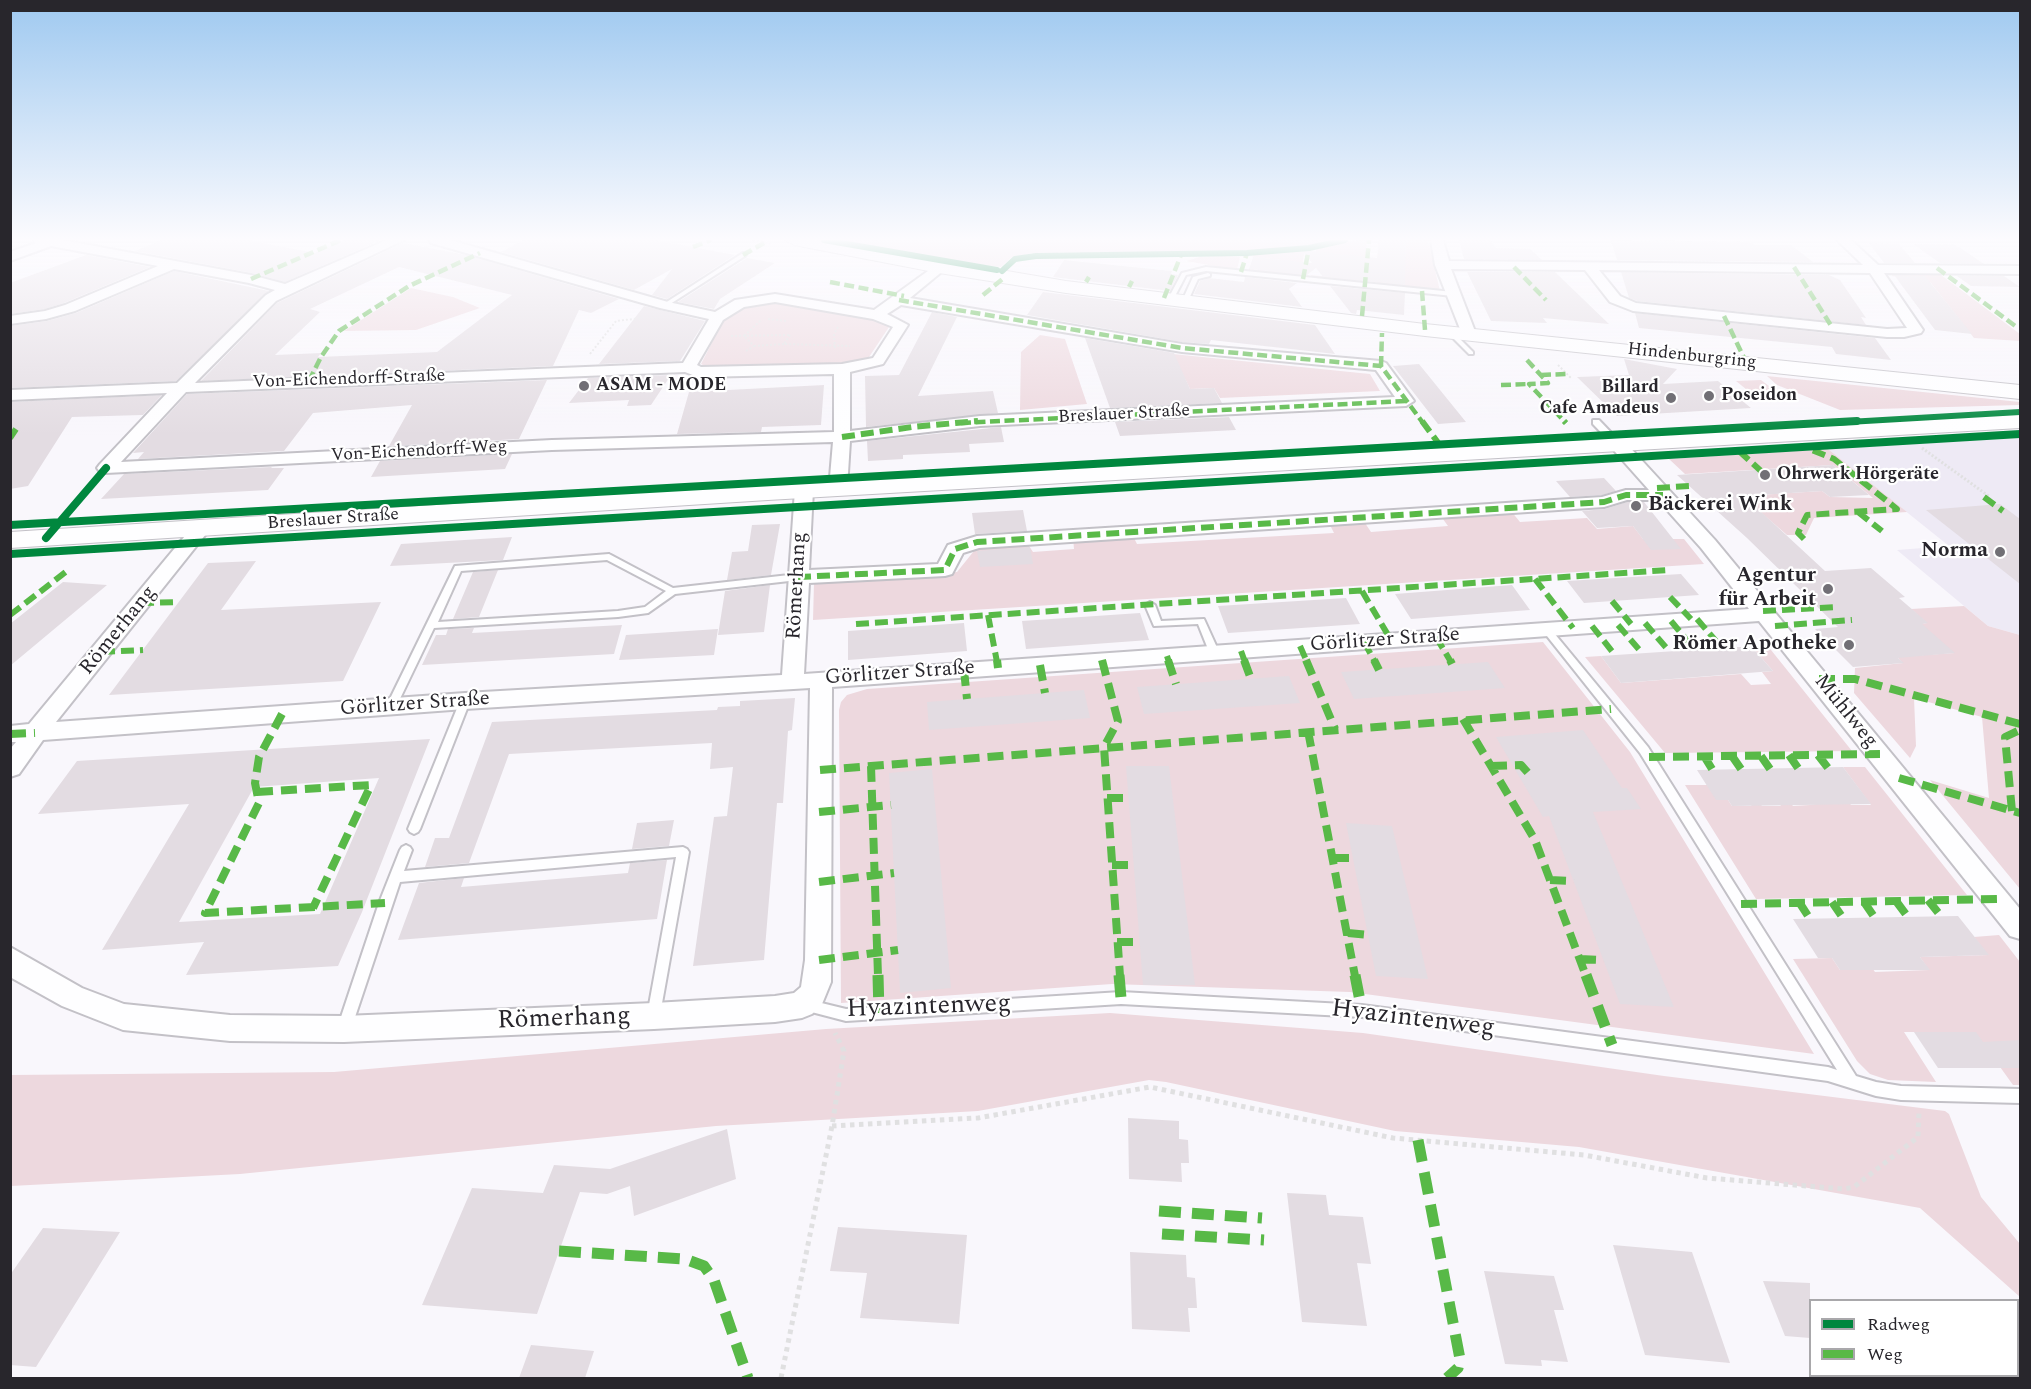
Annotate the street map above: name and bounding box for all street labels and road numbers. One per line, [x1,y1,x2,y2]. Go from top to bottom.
street label: Hindenburgring [1626,339,1758,375]
street label: Von-Eichendorff-Straße [252,366,446,394]
street label: Breslauer Straße [1058,401,1190,429]
street label: Von-Eichendorff-Weg [330,437,508,467]
street label: Breslauer Straße [266,505,400,535]
street label: Römerhang [783,532,813,640]
street label: Römerhang [75,581,163,681]
street label: Görlitzer Straße [1309,623,1461,659]
street label: Görlitzer Straße [824,656,976,692]
street label: Mühlweg [1808,670,1882,754]
street label: Görlitzer Straße [339,687,491,723]
street label: Hyazintenweg [846,990,1012,1026]
street label: Hyazintenweg [1329,994,1497,1046]
street label: Römerhang [497,1002,631,1038]

